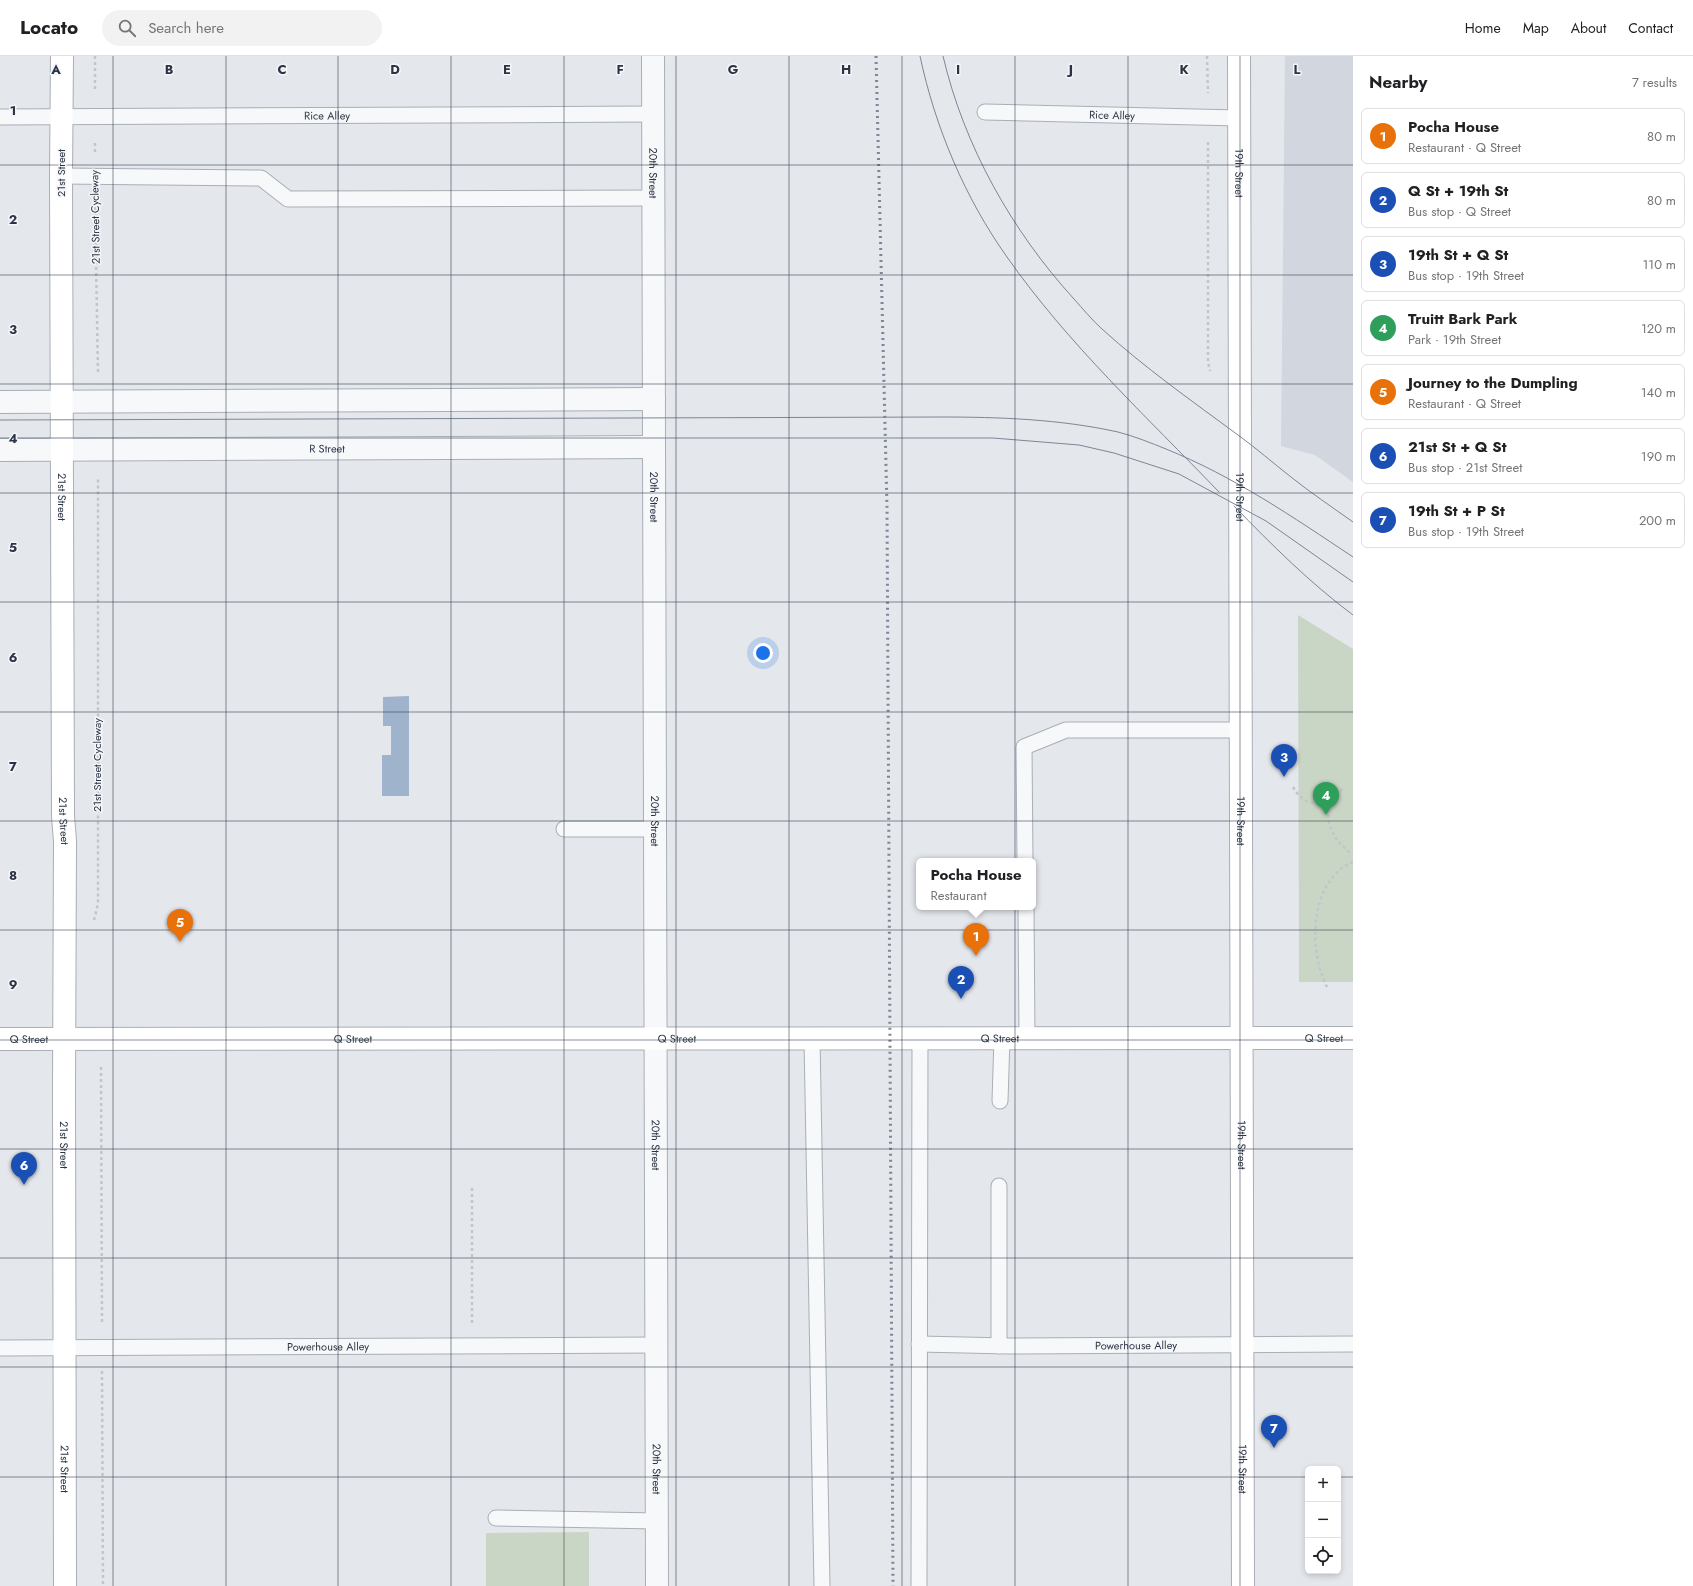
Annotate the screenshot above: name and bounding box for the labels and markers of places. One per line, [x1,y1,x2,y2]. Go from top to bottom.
pin: 3 [1271,744,1297,777]
pin: 4 [1313,782,1339,815]
pin: 5 [167,909,193,942]
pin: 1 [963,923,989,956]
pin: 2 [948,966,974,999]
pin: 6 [11,1152,37,1185]
pin: 7 [1261,1415,1287,1448]

